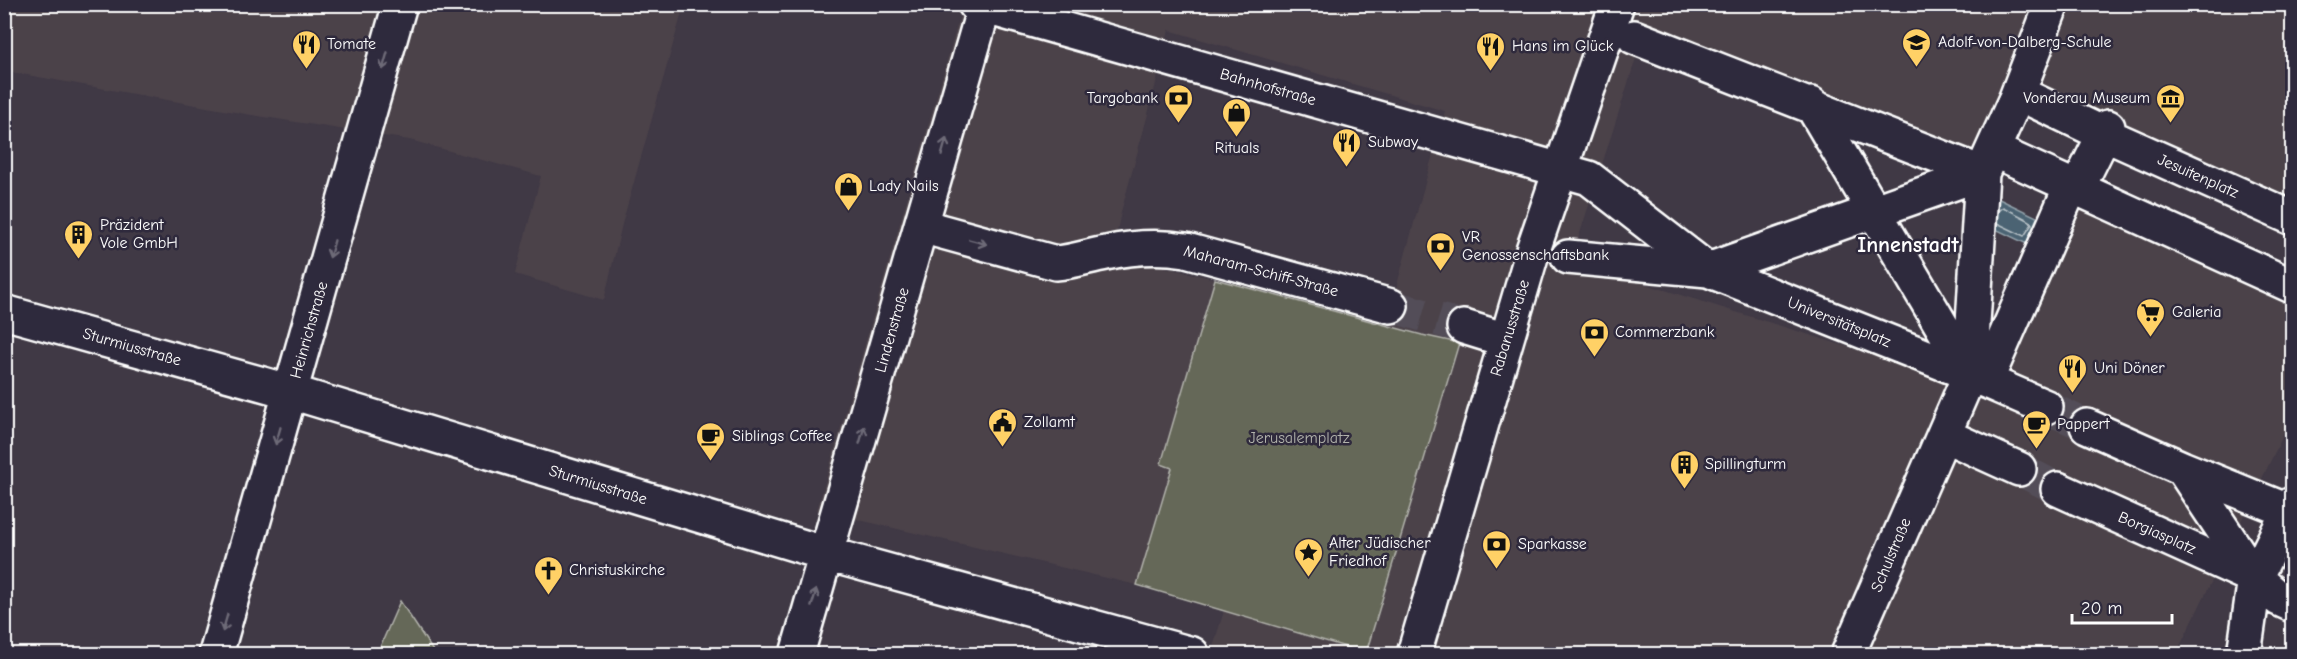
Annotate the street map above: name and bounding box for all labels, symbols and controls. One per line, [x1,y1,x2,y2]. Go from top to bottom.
school or university icon: Adolf-von-Dalberg-Schule [1901,26,1933,68]
restaurant icon: Tomate [290,28,322,70]
restaurant icon: Hans im Glück [1475,30,1507,72]
place label: Adolf-von-Dalberg-Schule [1938,33,2112,51]
place label: Tomate [327,35,376,53]
place label: Hans im Glück [1512,37,1614,55]
one-way arrow [378,51,390,70]
street label: Bahnhofstraße [1218,65,1318,109]
bank icon: Targobank [1163,82,1195,124]
museum icon: Vonderau Museum [2155,82,2187,124]
place label: Targobank [1087,89,1158,107]
place label: Vonderau Museum [2023,89,2150,107]
shop icon: Rituals [1221,96,1253,138]
restaurant icon: Subway [1331,126,1363,168]
place label: Subway [1368,133,1419,151]
one-way arrow [939,137,950,156]
place label: Rituals [1215,139,1260,157]
street label: Jesuitenplatz [2155,150,2241,202]
shop icon: Lady Nails [832,170,864,212]
place label: Lady Nails [869,177,939,195]
place label: Präzident Vole GmbH [100,216,178,252]
building icon: Präzident Vole GmbH [63,218,95,260]
place label: VR Genossenschaftsbank [1462,228,1609,264]
bank icon: VR Genossenschaftsbank [1425,230,1457,272]
district label: Innenstadt [1857,232,1960,258]
one-way arrow [968,237,987,248]
one-way arrow [326,239,337,258]
street label: Maharam-Schiff-Straße [1182,242,1340,300]
street label: Rabanusstraße [1487,278,1533,378]
street label: Heinrichstraße [287,279,331,381]
street label: Lindenstraße [871,285,913,375]
street label: Universitätsplatz [1785,293,1893,351]
supermarket icon: Galeria [2135,296,2167,338]
place label: Galeria [2172,303,2221,321]
bank icon: Commerzbank [1578,316,1610,358]
place label: Commerzbank [1615,323,1715,341]
street label: Sturmiusstraße [81,324,183,370]
restaurant icon: Uni Döner [2057,352,2089,394]
place label: Uni Döner [2094,359,2165,377]
public building icon: Zollamt [987,406,1019,448]
cafe icon: Pappert [2020,408,2052,450]
place label: Zollamt [1024,413,1075,431]
place label: Pappert [2057,415,2110,433]
cafe icon: Siblings Coffee [695,420,727,462]
one-way arrow [272,426,283,445]
one-way arrow [856,426,868,445]
place label: Siblings Coffee [732,427,832,445]
park label: Jerusalemplatz [1248,429,1350,447]
building icon: Spillingturm [1668,448,1700,490]
place label: Spillingturm [1705,455,1786,473]
street label: Sturmiusstraße [547,462,649,508]
street label: Borgiasplatz [2115,508,2199,558]
street label: Schulstraße [1867,515,1915,595]
bank icon: Sparkasse [1481,528,1513,570]
place label: Alter Jüdischer Friedhof [1329,534,1431,570]
place label: Sparkasse [1518,535,1587,553]
place icon: Alter Jüdischer Friedhof [1292,536,1324,578]
church icon: Christuskirche [532,554,564,596]
place label: Christuskirche [569,561,665,579]
scale bar [2072,587,2172,625]
one-way arrow [809,589,820,608]
text: 20 m [2081,598,2122,619]
one-way arrow [218,614,230,633]

